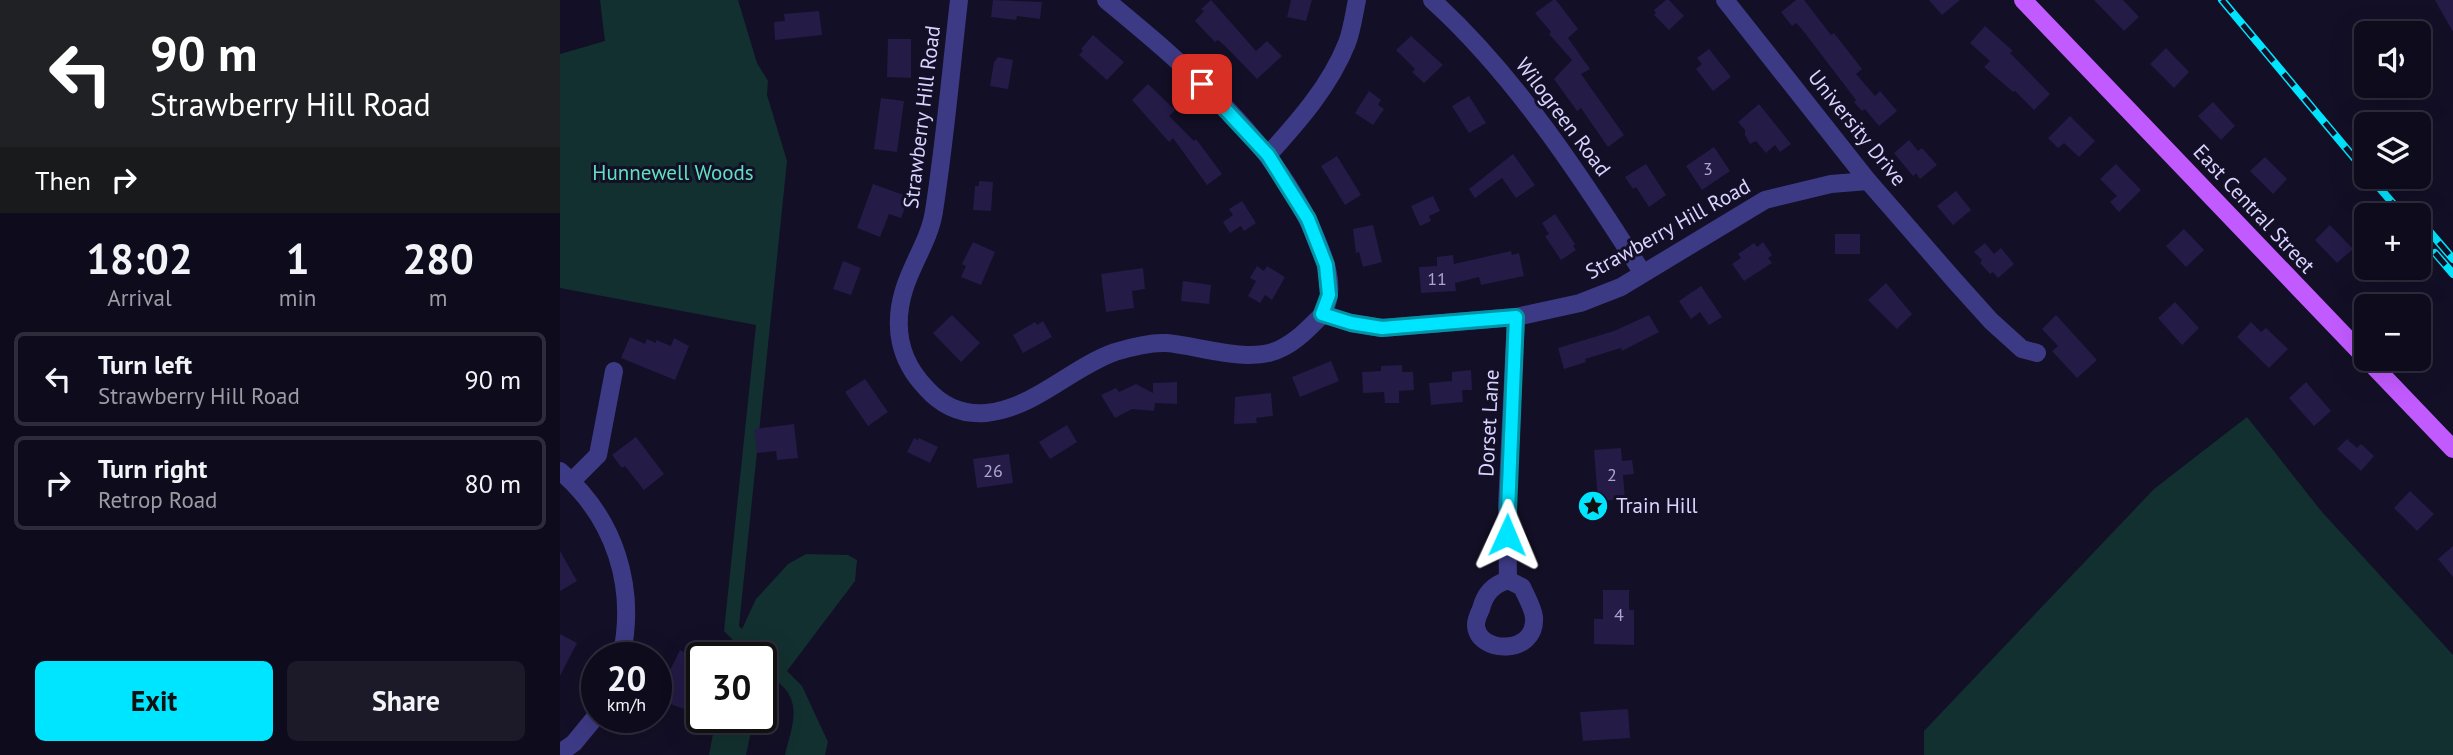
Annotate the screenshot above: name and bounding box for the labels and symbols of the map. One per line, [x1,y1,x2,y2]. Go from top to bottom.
street label: Strawberry Hill Road [897,24,946,210]
street label: Wilogreen Road [1510,52,1617,181]
pin [1172,54,1232,114]
street label: University Drive [1802,64,1912,191]
street label: East Central Street [2188,138,2321,279]
house number: 3 [1703,157,1713,180]
park label: Hunnewell Woods [592,159,754,186]
street label: Strawberry Hill Road [1581,172,1755,285]
house number: 11 [1427,267,1447,290]
street label: Dorset Lane [1472,369,1505,477]
house number: 26 [983,459,1003,482]
house number: 2 [1607,463,1617,486]
place icon: Train Hill [1576,489,1610,523]
place label: Train Hill [1616,492,1698,519]
position arrow [1470,498,1544,572]
house number: 4 [1614,603,1624,626]
speed limit sign: 30 [686,642,777,733]

